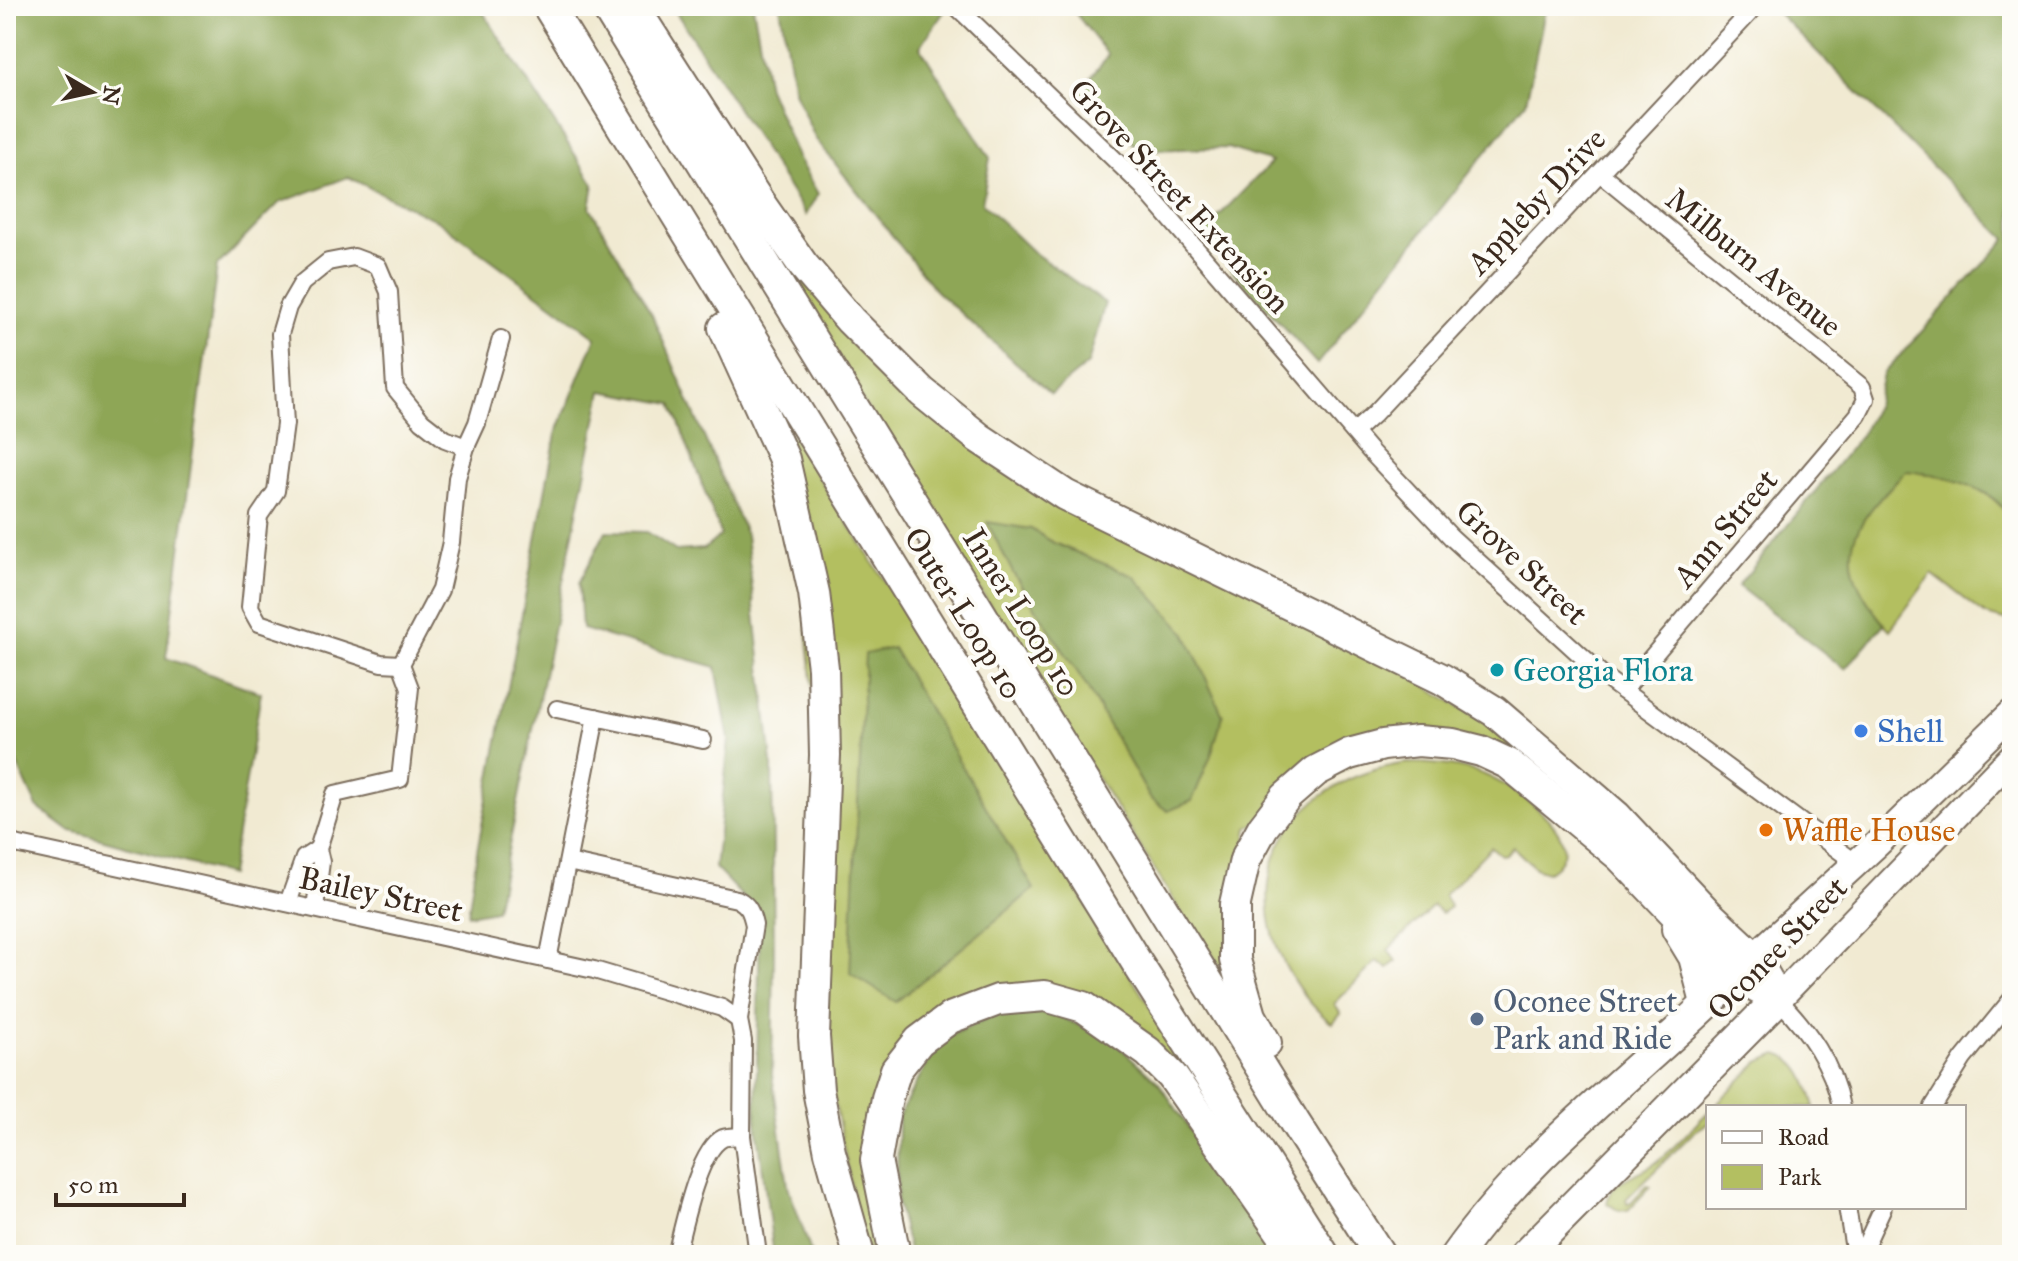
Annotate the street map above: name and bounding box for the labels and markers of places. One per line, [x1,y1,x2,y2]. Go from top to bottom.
place label: Georgia Flora [1513,651,1694,690]
marker: Georgia Flora [1488,661,1506,679]
place label: Shell [1877,712,1944,751]
marker: Shell [1852,722,1870,740]
place label: Waffle House [1782,811,1956,850]
marker: Waffle House [1757,821,1775,839]
place label: Oconee Street Park and Ride [1493,982,1678,1058]
marker: Oconee Street Park and Ride [1468,1010,1486,1028]

